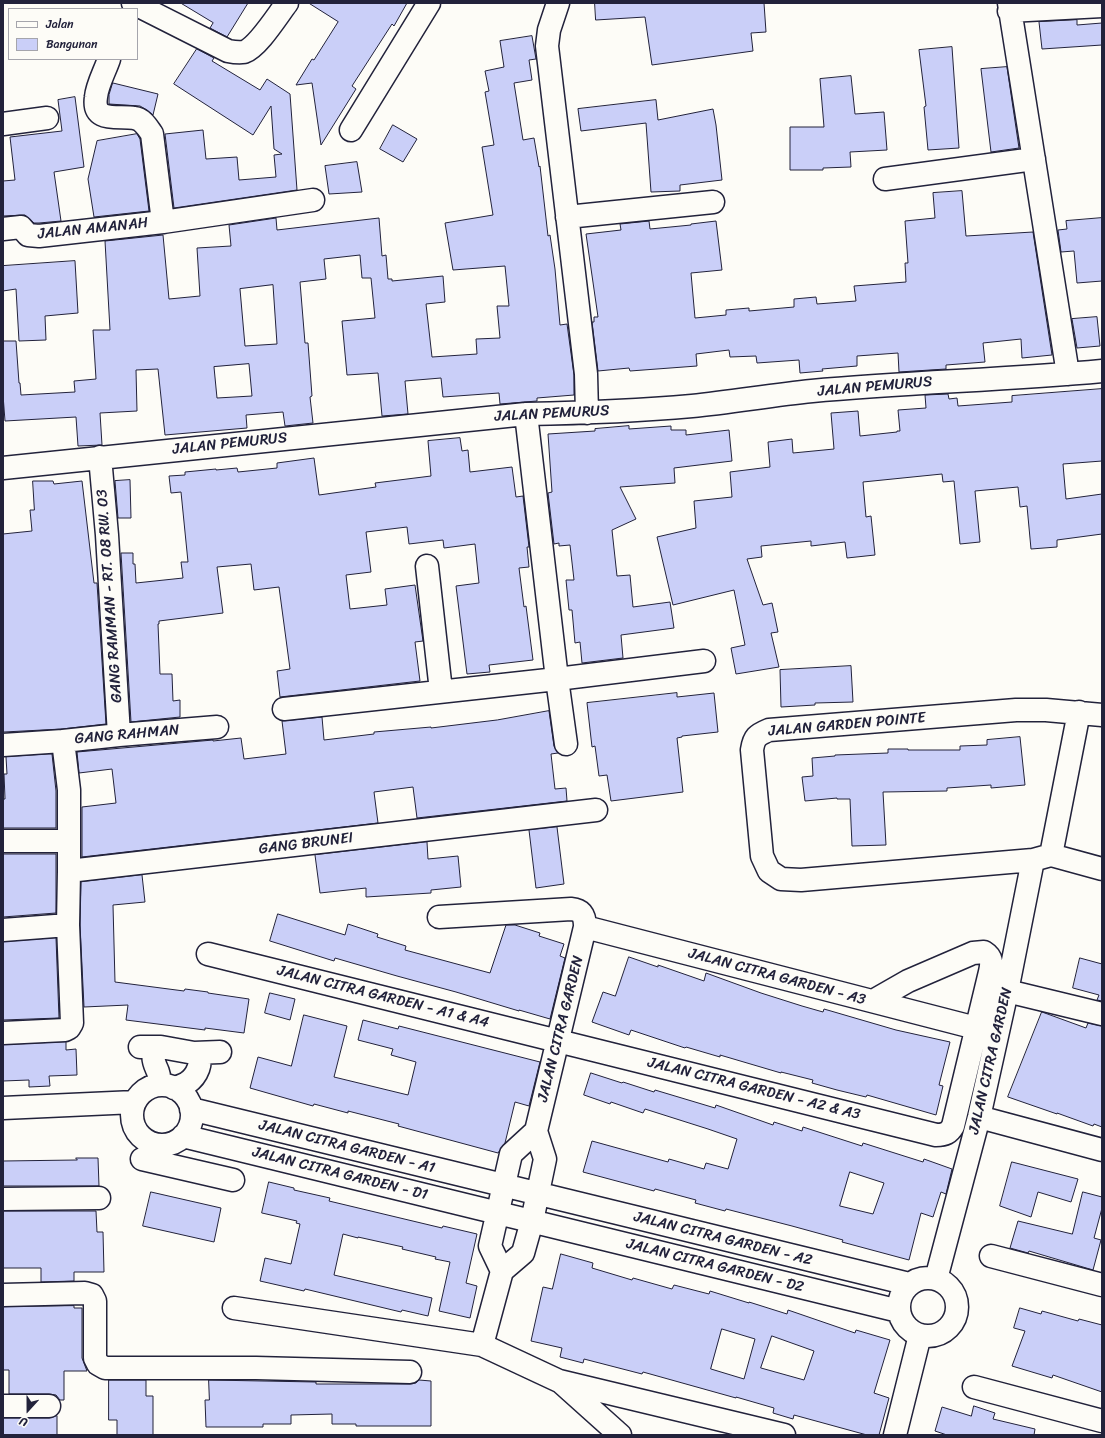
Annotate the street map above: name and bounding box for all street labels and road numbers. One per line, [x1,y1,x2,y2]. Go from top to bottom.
street label: JALAN AMANAH [37,214,149,244]
street label: JALAN PEMURUS [817,373,933,401]
street label: JALAN PEMURUS [494,402,610,426]
street label: JALAN PEMURUS [172,429,288,459]
street label: GANG RAMMAN - RT. 08 RW. 03 [94,489,126,703]
street label: JALAN GARDEN POINTE [768,709,926,741]
street label: GANG RAHMAN [74,721,180,749]
street label: GANG BRUNEI [258,829,354,859]
street label: JALAN CITRA GARDEN - A3 [686,945,868,1009]
street label: JALAN CITRA GARDEN [534,954,588,1104]
street label: JALAN CITRA GARDEN - A1 & A4 [275,962,491,1032]
street label: JALAN CITRA GARDEN [965,986,1017,1136]
street label: JALAN CITRA GARDEN - A2 & A3 [646,1054,862,1124]
street label: JALAN CITRA GARDEN - A1 [257,1116,437,1178]
street label: JALAN CITRA GARDEN - D1 [250,1143,430,1205]
street label: JALAN CITRA GARDEN - A2 [632,1208,814,1270]
street label: JALAN CITRA GARDEN - D2 [624,1235,806,1297]

